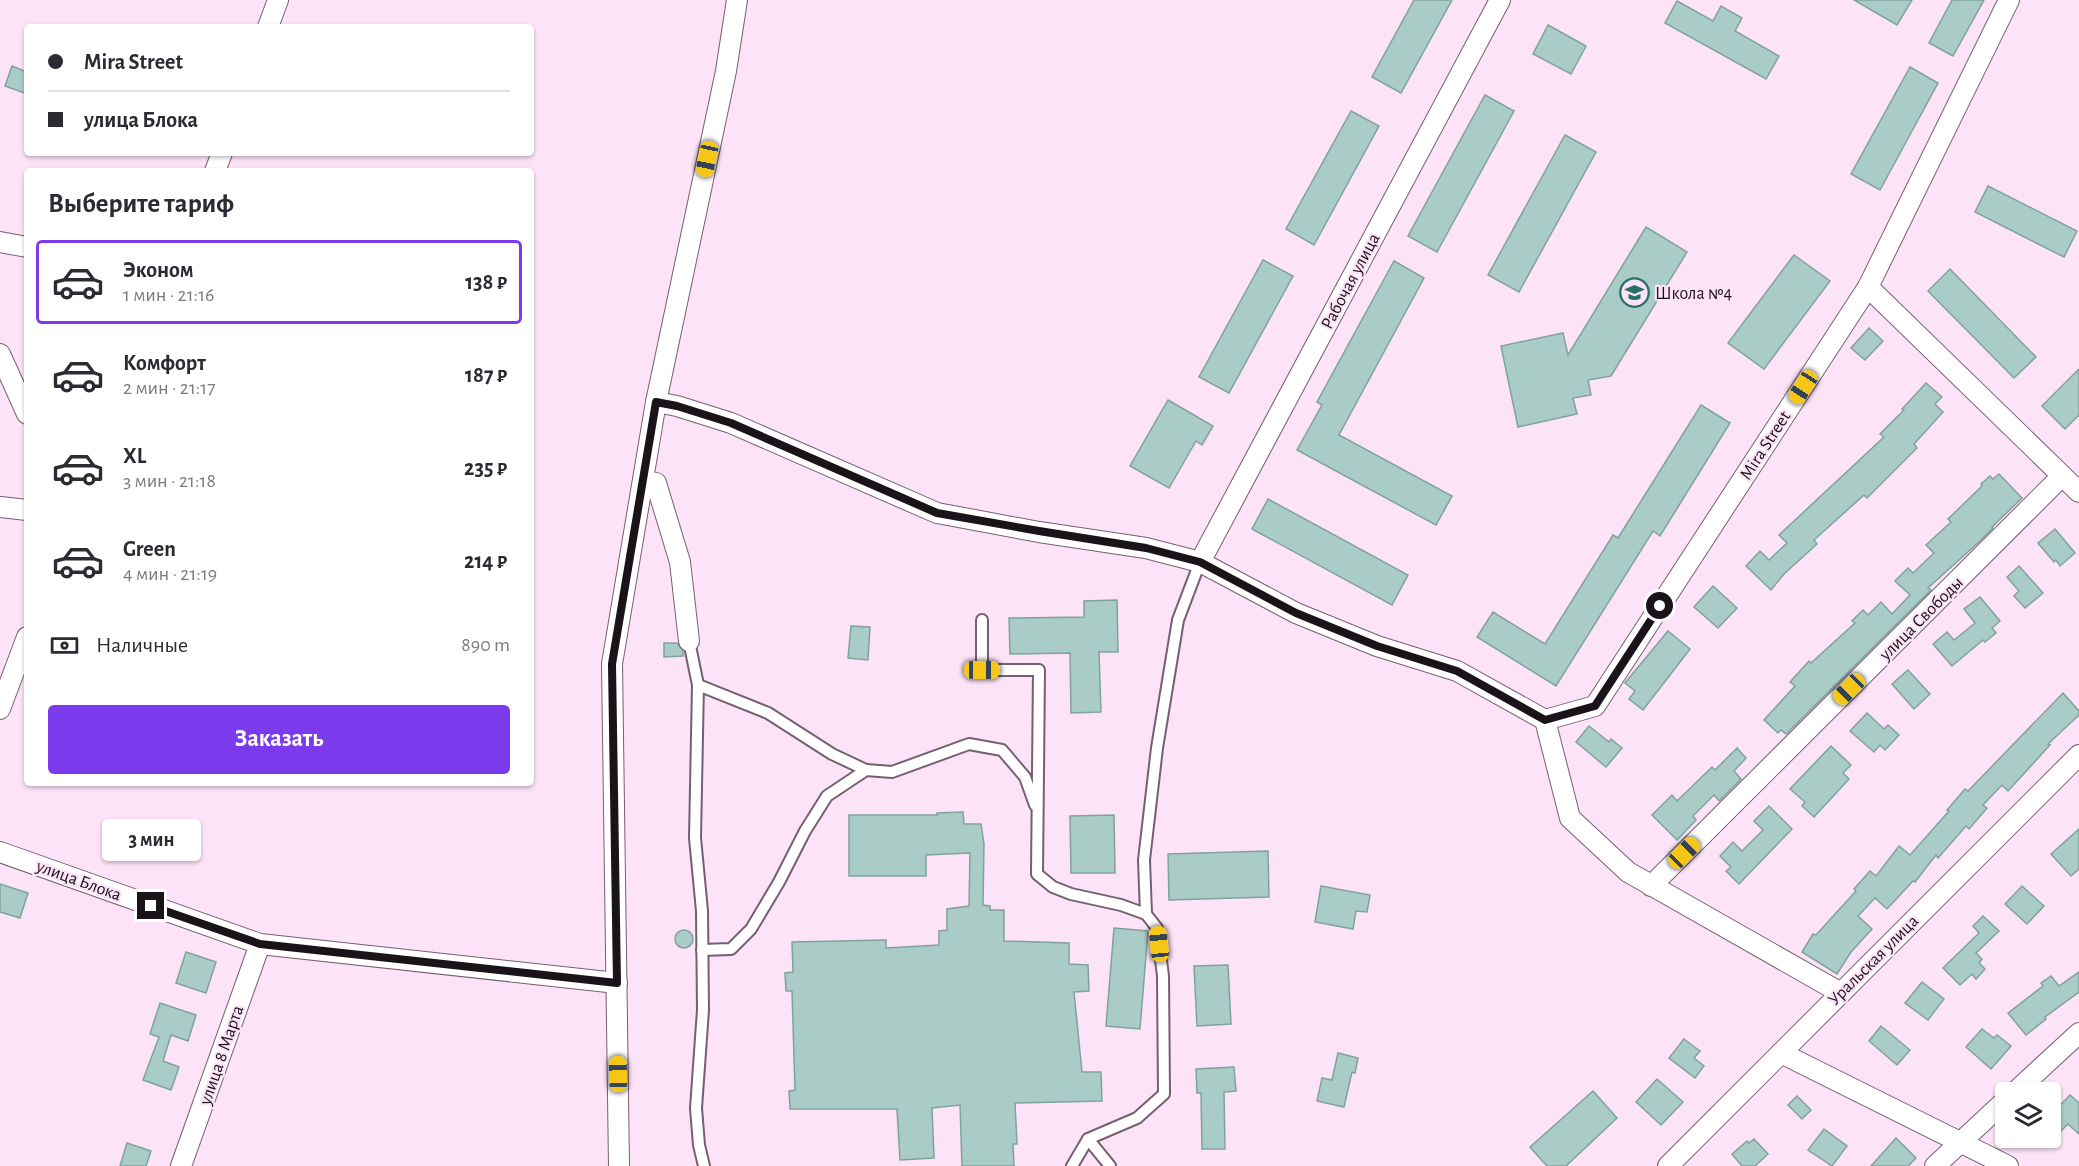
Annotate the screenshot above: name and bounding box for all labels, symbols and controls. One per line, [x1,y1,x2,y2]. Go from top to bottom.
text: Mira Street [84,51,183,73]
text: улица Блока [84,109,198,131]
car [694,140,720,178]
text: Выберите тариф [48,190,234,217]
street label: Рабочая улица [1317,230,1384,332]
icon: car [51,255,105,309]
text: Эконом [123,259,194,281]
text: 138 ₽ [465,271,507,293]
school or university icon: Школа №4 [1618,277,1650,309]
text: 1 мин · 21:16 [123,285,214,305]
place label: Школа №4 [1655,285,1732,303]
icon: car [51,348,105,402]
text: Комфорт [123,352,206,374]
text: 187 ₽ [465,364,507,386]
car [1786,367,1820,407]
text: 2 мин · 21:17 [123,378,216,398]
street label: Mira Street [1737,408,1795,483]
icon: car [51,441,105,495]
text: XL [123,445,146,467]
text: 235 ₽ [464,457,507,479]
text: 3 мин · 21:18 [123,471,216,491]
icon: car [51,534,105,588]
text: Green [123,538,176,560]
text: 214 ₽ [464,550,507,572]
text: 4 мин · 21:19 [123,564,217,584]
street label: улица Свободы [1875,573,1967,665]
route start [1646,592,1673,619]
icon: cash [48,629,81,662]
text: Наличные [96,634,188,656]
text: 890 m [461,635,510,655]
car [964,661,1000,679]
car [1830,670,1868,708]
button: Заказать [48,705,510,774]
callout: 3 мин [102,819,201,861]
text: 3 мин [128,830,175,850]
car [1665,834,1703,872]
street label: улица Блока [33,857,124,905]
route end [137,892,164,919]
street label: Уральская улица [1825,912,1922,1009]
car [1148,925,1170,963]
street label: улица 8 Марта [196,1003,247,1108]
car [609,1056,627,1092]
map controls [1995,1082,2061,1148]
button: layers [1995,1082,2061,1148]

